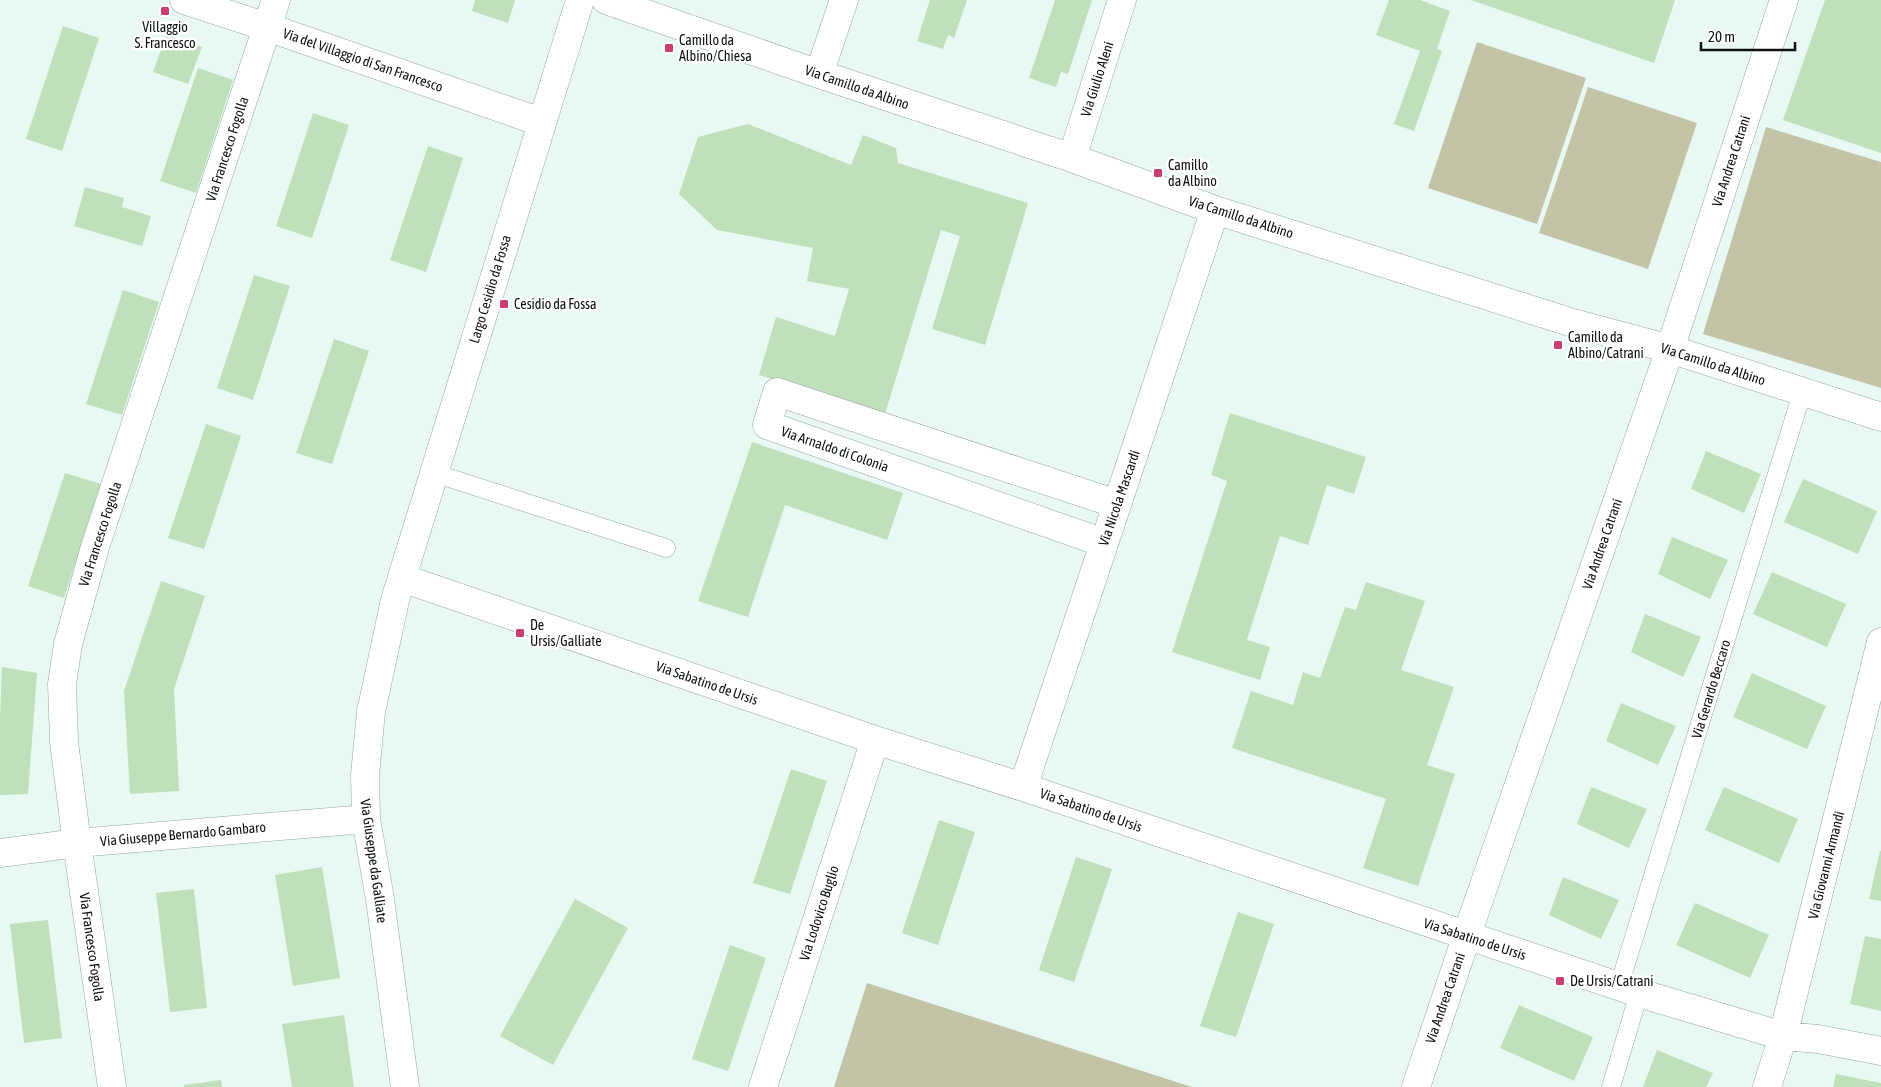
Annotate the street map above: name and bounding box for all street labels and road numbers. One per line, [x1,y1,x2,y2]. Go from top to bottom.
street label: Via del Villaggio di San Francesco [281,25,445,95]
street label: Via Giulio Aleni [1077,39,1117,119]
street label: Via Camillo da Albino [803,62,911,112]
street label: Via Francesco Fogolla [202,95,252,203]
street label: Via Andrea Catrani [1709,113,1753,209]
street label: Via Camillo da Albino [1187,193,1295,241]
street label: Largo Cesidio da Fossa [466,233,514,345]
street label: Via Camillo da Albino [1659,340,1767,388]
street label: Via Arnaldo di Colonia [779,423,891,475]
street label: Via Nicola Mascardi [1095,448,1143,548]
street label: Via Francesco Fogolla [75,480,125,588]
street label: Via Andrea Catrani [1579,497,1625,591]
street label: Via Gerardo Beccaro [1688,638,1734,740]
street label: Via Sabatino de Ursis [654,658,760,708]
street label: Via Sabatino de Ursis [1038,785,1144,835]
street label: Via Giuseppe da Galliate [357,798,391,924]
street label: Via Giovanni Armandi [1805,809,1847,921]
street label: Via Giuseppe Bernardo Gambaro [99,819,267,849]
street label: Via Lodovico Buglio [796,863,842,963]
street label: Via Francesco Fogolla [76,892,108,1002]
street label: Via Sabatino de Ursis [1422,915,1528,963]
street label: Via Andrea Catrani [1422,951,1468,1045]

